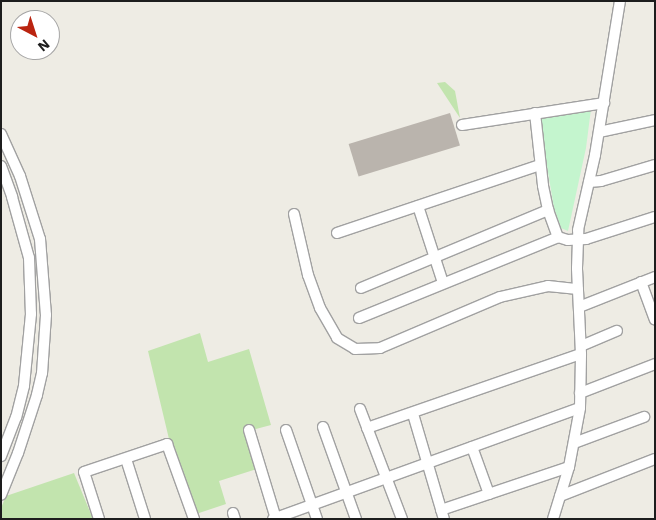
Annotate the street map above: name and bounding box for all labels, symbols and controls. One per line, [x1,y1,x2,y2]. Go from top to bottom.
north arrow [10,10,60,60]
text: N [35,36,53,55]

